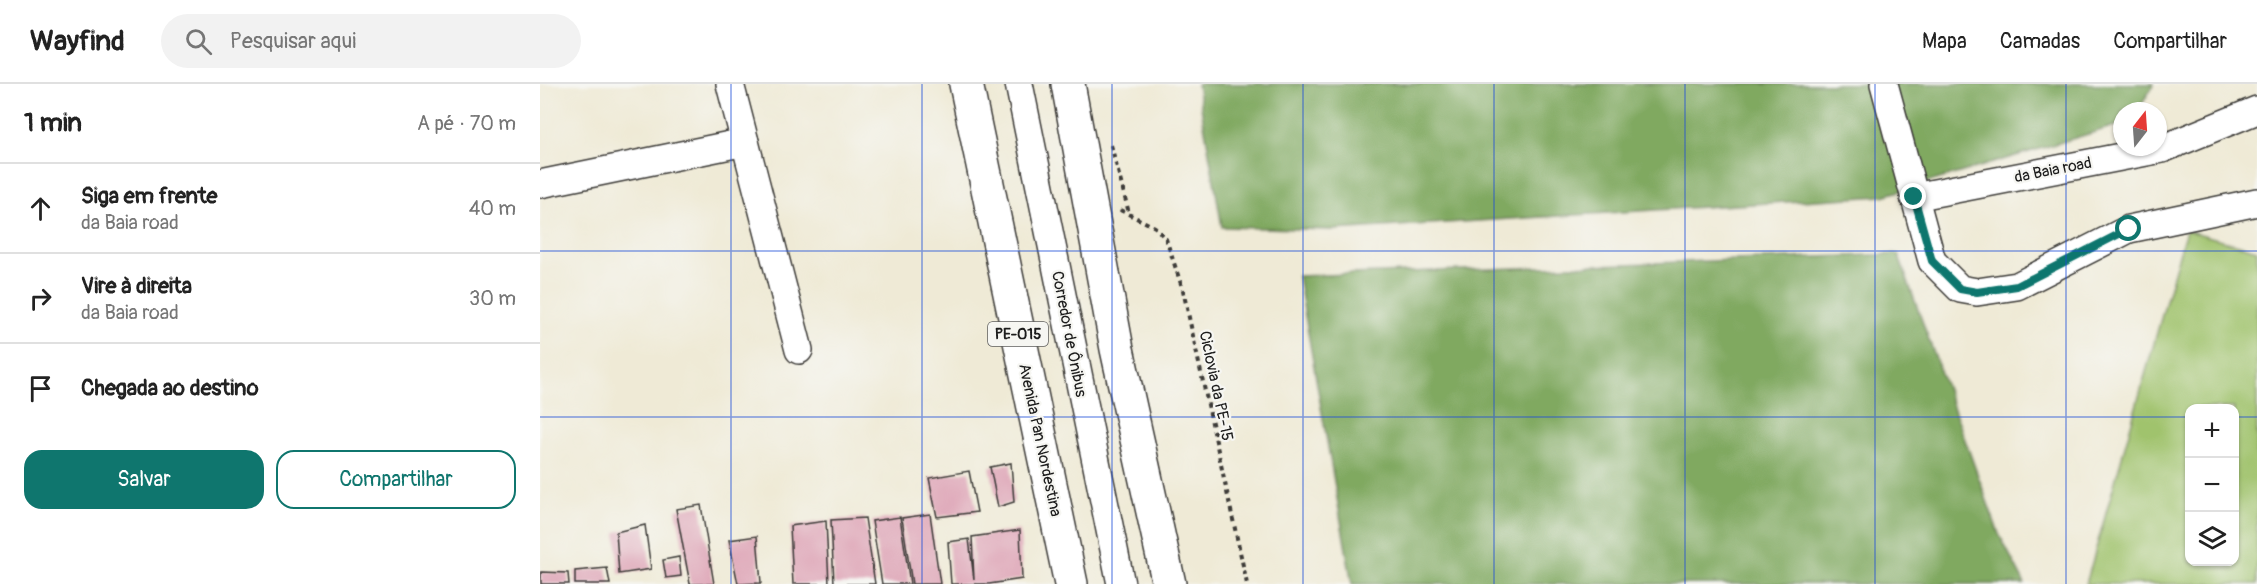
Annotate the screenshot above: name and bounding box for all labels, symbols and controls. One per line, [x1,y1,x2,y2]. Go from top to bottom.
search box [161,14,581,68]
text: Wayfind [30,24,125,59]
icon: search [182,25,215,58]
text: Pesquisar aqui [230,27,356,55]
text: Mapa [1922,28,1967,55]
text: Camadas [2000,28,2080,55]
text: Compartilhar [2113,28,2227,55]
north arrow [2113,102,2167,156]
text: 1 min [24,107,82,139]
text: A pé · 70 m [417,111,516,136]
street label: da Baia road [2013,153,2093,187]
text: Siga em frente [81,182,217,210]
route end [1900,183,1926,209]
icon: ahead [24,192,57,225]
text: 40 m [469,196,516,221]
text: da Baia road [81,210,179,235]
route start [2115,215,2141,241]
street label: Corredor de Ônibus [1047,269,1091,399]
text: Vire à direita [81,272,192,300]
icon: right [24,282,57,315]
text: 30 m [469,286,516,311]
text: da Baia road [81,300,179,325]
road number: PE-015 [988,322,1048,346]
street label: Ciclovia da PE-15 [1195,329,1237,443]
street label: Avenida Pan Nordestina [1014,362,1066,518]
icon: arrive [24,372,57,405]
text: Chegada ao destino [81,374,259,402]
map controls [2185,404,2239,566]
button: + [2185,404,2239,458]
button: Salvar [24,450,264,509]
button: Compartilhar [276,450,516,509]
button: − [2185,458,2239,512]
button: layers [2185,512,2239,566]

